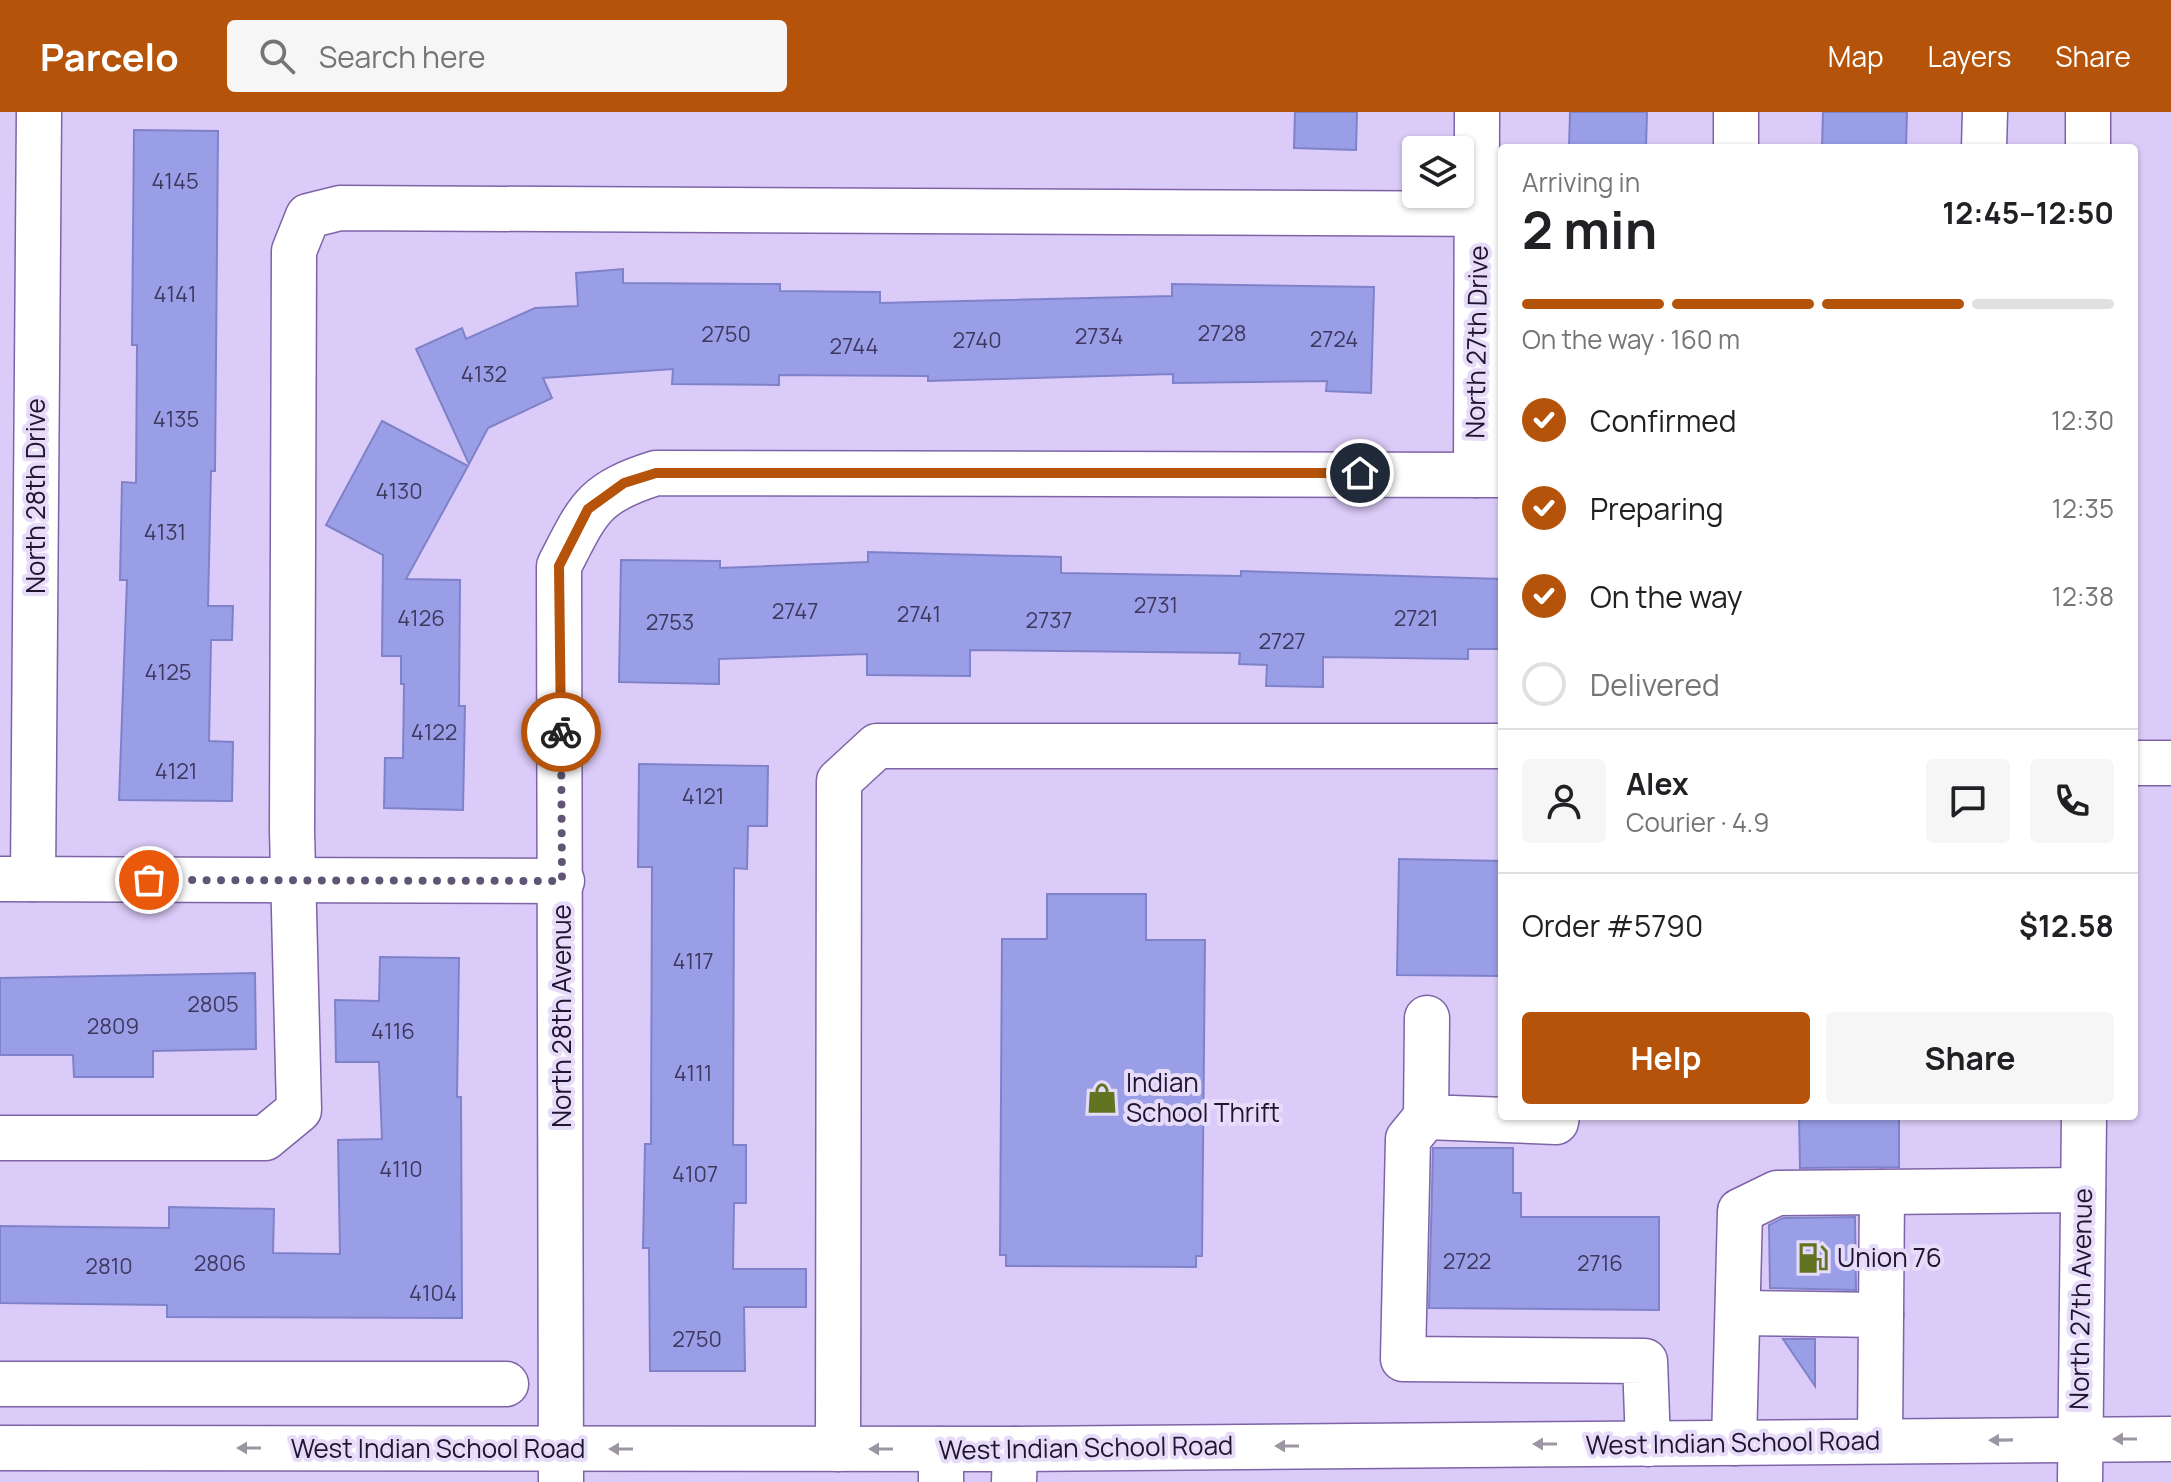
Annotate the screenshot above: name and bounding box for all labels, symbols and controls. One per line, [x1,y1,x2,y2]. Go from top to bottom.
search box [227,20,787,92]
text: Parcelo [40,30,179,82]
icon: search [255,34,299,78]
text: Search here [319,36,486,77]
text: Map [1828,37,1884,75]
text: Layers [1928,37,2011,75]
text: Share [2055,37,2131,75]
map controls [1402,136,1474,208]
button: layers [1402,136,1474,208]
text: Arriving in [1522,164,1640,200]
house number: 4145 [151,166,199,196]
text: 12:45–12:50 [1942,192,2114,233]
text: 2 min [1522,194,1657,265]
street label: North 27th Drive [1456,245,1496,439]
house number: 4141 [153,279,197,309]
house number: 2728 [1198,318,1246,348]
house number: 2750 [701,319,751,349]
house number: 2734 [1075,321,1123,351]
text: On the way · 160 m [1522,321,1740,357]
house number: 2724 [1310,324,1358,354]
house number: 2740 [952,325,1002,355]
house number: 2744 [830,331,878,361]
house number: 4132 [461,359,507,389]
street label: North 28th Drive [17,398,53,594]
icon: check [1522,398,1566,442]
text: Confirmed [1590,400,1737,441]
text: 12:30 [2051,402,2114,438]
house number: 4135 [153,404,199,434]
pin [1326,439,1394,507]
icon: home [1338,451,1382,495]
house number: 4130 [375,476,423,506]
icon: check [1522,486,1566,530]
text: Preparing [1590,488,1724,529]
text: 12:35 [2052,490,2114,526]
house number: 4131 [144,517,186,547]
icon: check [1522,574,1566,618]
text: On the way [1590,576,1743,617]
text: 12:38 [2052,578,2114,614]
house number: 2731 [1134,590,1178,620]
house number: 2747 [772,596,818,626]
house number: 2741 [897,599,941,629]
house number: 4126 [397,603,445,633]
house number: 2721 [1394,603,1438,633]
house number: 2737 [1026,605,1072,635]
house number: 2753 [646,607,694,637]
house number: 2727 [1258,626,1306,656]
house number: 4125 [145,657,191,687]
text: Delivered [1590,664,1720,705]
courier [521,692,601,772]
icon: bike [539,710,583,754]
house number: 4122 [411,717,457,747]
house number: 4121 [155,756,197,786]
button: person [1522,759,1606,843]
button: chat [1926,759,2010,843]
button: phone [2030,759,2114,843]
text: Alex [1626,763,1689,804]
house number: 4121 [682,781,724,811]
text: Courier · 4.9 [1626,804,1769,840]
pin [115,846,183,914]
icon: bag [127,858,171,902]
street label: North 28th Avenue [543,904,579,1128]
text: Order #5790 [1522,905,1703,946]
text: $12.58 [2019,905,2114,946]
house number: 4117 [672,946,714,976]
house number: 2805 [187,989,239,1019]
house number: 2809 [87,1011,139,1041]
button: Help [1522,1012,1810,1104]
button: Share [1826,1012,2114,1104]
house number: 4116 [371,1016,415,1046]
house number: 4111 [674,1058,712,1088]
place label: Indian School Thrift [1126,1064,1280,1130]
shop icon: Indian School Thrift [1085,1081,1119,1115]
house number: 4110 [379,1154,423,1184]
house number: 4107 [672,1159,718,1189]
street label: North 27th Avenue [2060,1188,2100,1410]
place label: Union 76 [1837,1239,1942,1275]
fuel station icon: Union 76 [1796,1241,1830,1275]
house number: 2722 [1443,1246,1491,1276]
house number: 2806 [194,1248,246,1278]
house number: 2716 [1577,1248,1623,1278]
house number: 2810 [85,1251,133,1281]
house number: 4104 [409,1278,457,1308]
house number: 2750 [672,1324,722,1354]
street label: West Indian School Road [1585,1421,1881,1463]
street label: West Indian School Road [938,1426,1234,1468]
street label: West Indian School Road [291,1430,585,1466]
one-way arrow [2112,1433,2137,1445]
one-way arrow [1988,1434,2013,1446]
one-way arrow [1532,1438,1557,1450]
one-way arrow [1274,1440,1299,1452]
one-way arrow [236,1442,261,1454]
one-way arrow [608,1443,633,1455]
one-way arrow [868,1443,893,1455]

